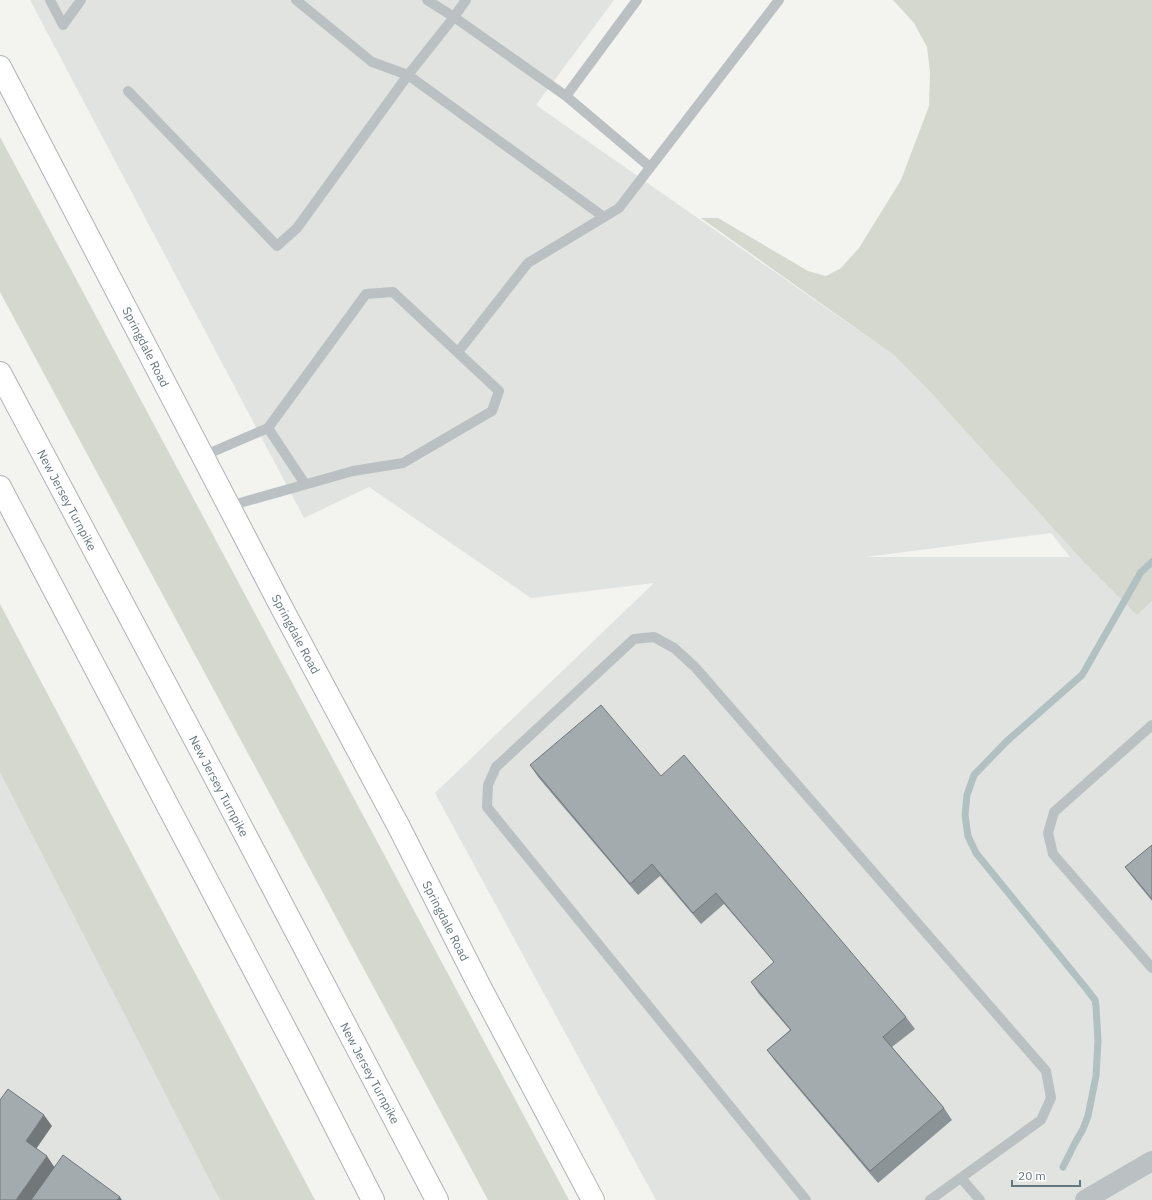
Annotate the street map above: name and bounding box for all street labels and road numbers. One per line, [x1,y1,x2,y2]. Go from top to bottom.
street label: Springdale Road [119,304,173,390]
street label: New Jersey Turnpike [34,447,100,553]
street label: Springdale Road [269,592,323,676]
street label: New Jersey Turnpike [186,733,252,839]
street label: Springdale Road [419,878,473,964]
street label: New Jersey Turnpike [337,1020,403,1126]

